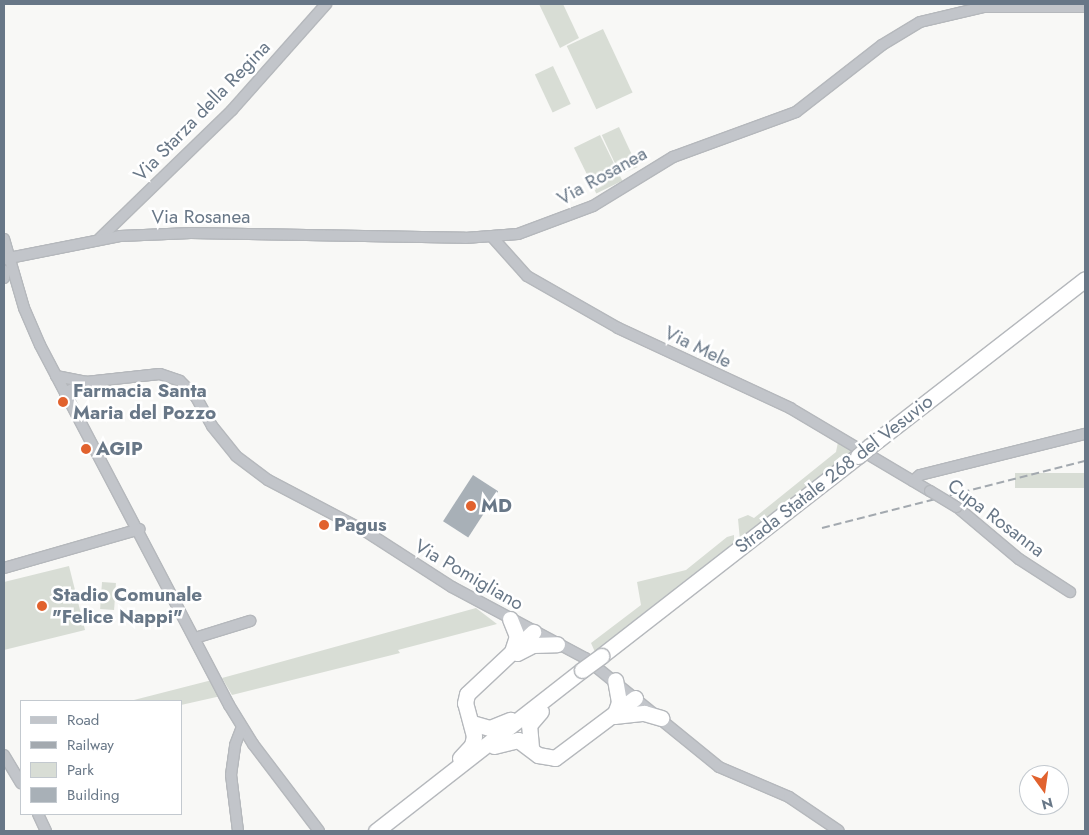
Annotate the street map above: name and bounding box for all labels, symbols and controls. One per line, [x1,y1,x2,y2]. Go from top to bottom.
street label: Via Starza della Regina [129,36,275,186]
street label: Via Rosanea [553,142,651,210]
street label: Via Rosanea [151,206,251,228]
street label: Via Mele [661,321,735,373]
place label: Farmacia Santa Maria del Pozzo [73,380,216,424]
street label: Strada Statale 268 del Vesuvio [731,390,937,558]
marker: Farmacia Santa Maria del Pozzo [57,396,69,408]
place label: AGIP [96,438,143,460]
marker: AGIP [80,443,92,455]
street label: Cupa Rosanna [943,474,1049,562]
place label: MD [481,495,512,517]
marker: MD [465,500,477,512]
place label: Pagus [334,514,387,536]
marker: Pagus [318,519,330,531]
street label: Via Pomigliano [411,535,527,615]
place label: Stadio Comunale "Felice Nappi" [52,584,202,628]
marker: Stadio Comunale "Felice Nappi" [36,600,48,612]
legend [20,700,182,815]
text: Road [67,709,99,731]
text: Railway [67,734,114,756]
text: Park [67,759,94,781]
north arrow [1019,765,1069,815]
text: Building [67,784,119,806]
text: N [1040,793,1055,815]

